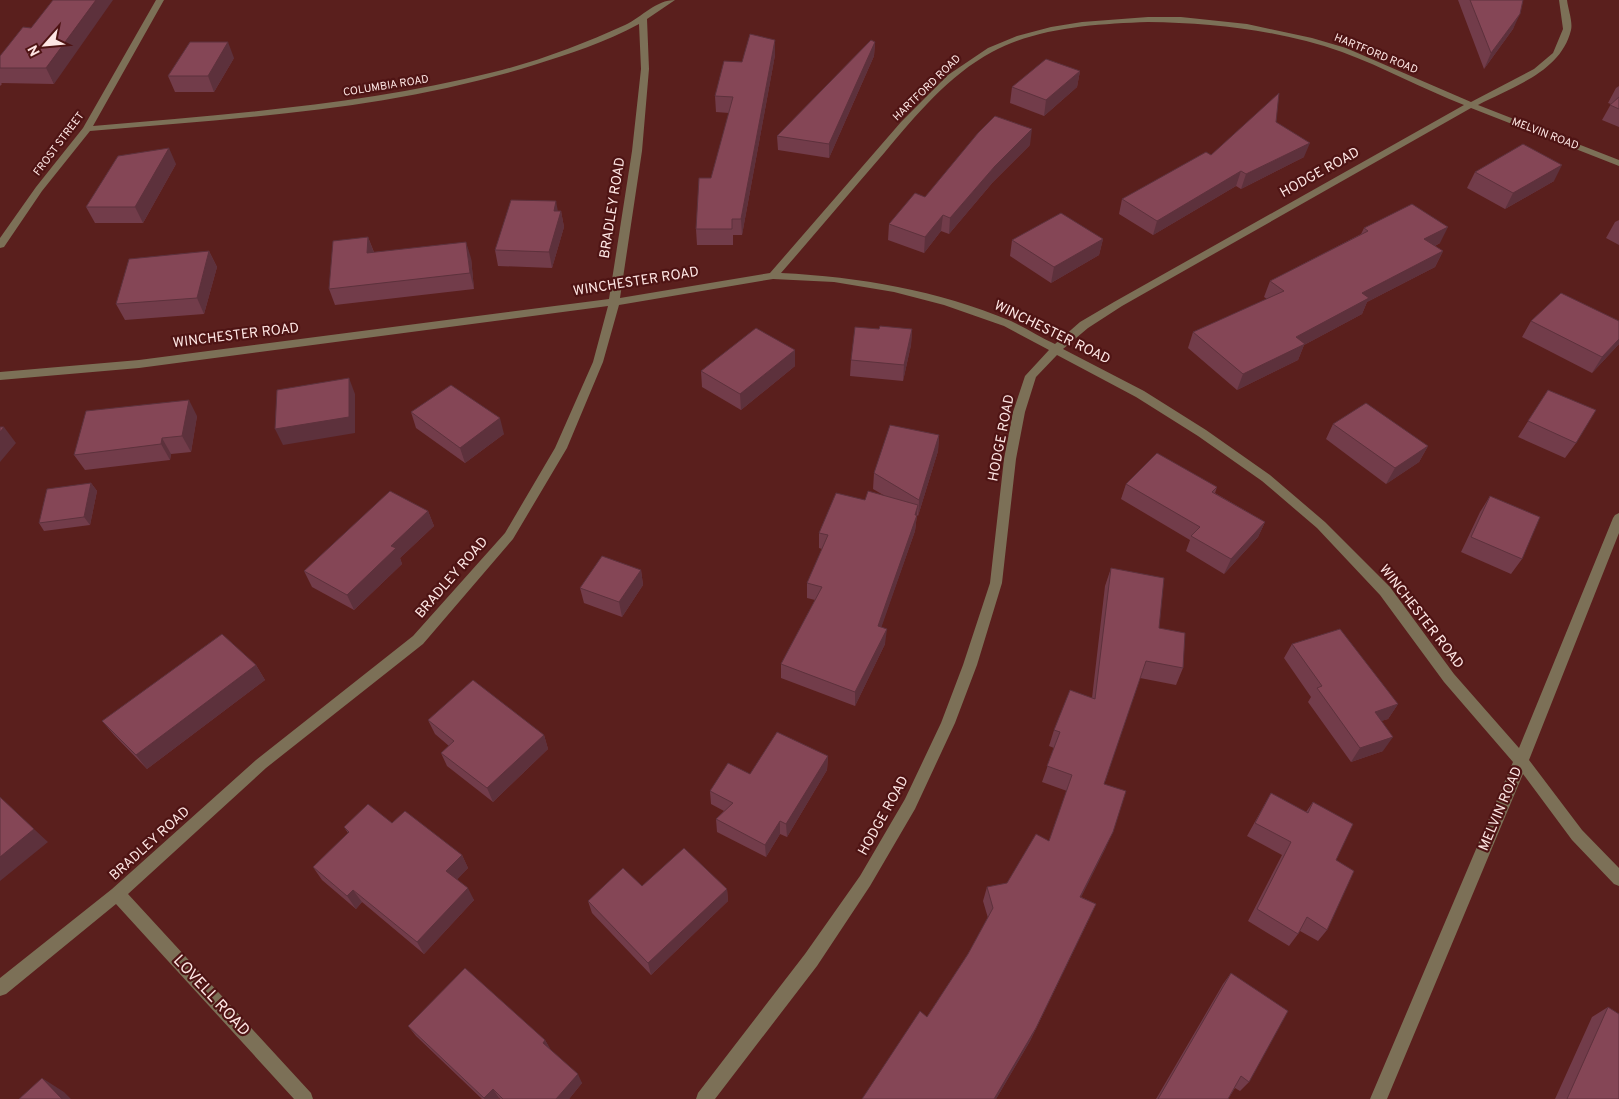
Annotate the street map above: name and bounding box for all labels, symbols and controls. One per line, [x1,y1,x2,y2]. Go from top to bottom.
north arrow [20,20,70,70]
street label: HARTFORD ROAD [1332,31,1420,77]
text: N [25,42,45,59]
street label: HARTFORD ROAD [890,52,964,124]
street label: COLUMBIA ROAD [342,72,430,100]
street label: FROST STREET [31,109,87,179]
street label: MELVIN ROAD [1509,115,1581,153]
street label: HODGE ROAD [1277,144,1363,202]
street label: BRADLEY ROAD [597,156,629,260]
street label: WINCHESTER ROAD [572,264,700,300]
street label: WINCHESTER ROAD [991,297,1113,369]
street label: WINCHESTER ROAD [172,320,300,352]
street label: HODGE ROAD [985,393,1019,483]
street label: BRADLEY ROAD [412,534,492,622]
street label: WINCHESTER ROAD [1375,562,1467,672]
street label: MELVIN ROAD [1476,764,1526,854]
street label: HODGE ROAD [855,773,913,859]
street label: BRADLEY ROAD [106,804,194,884]
street label: LOVELL ROAD [168,951,254,1041]

